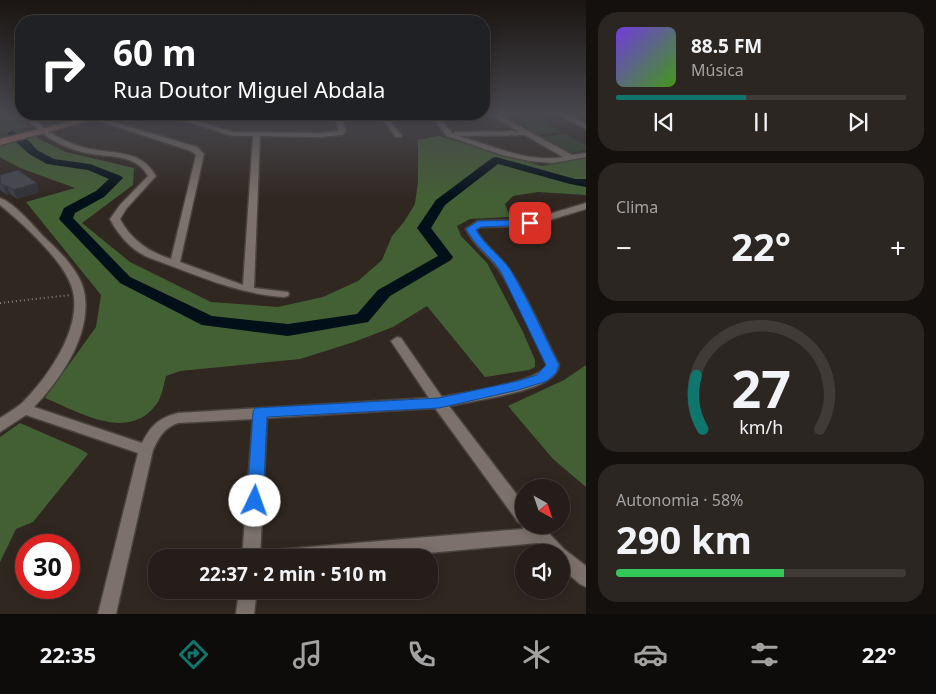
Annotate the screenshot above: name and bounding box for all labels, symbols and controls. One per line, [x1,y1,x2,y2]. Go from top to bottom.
text: 60 m [113,29,196,76]
text: 88.5 FM [691,33,762,59]
icon: right [30,35,95,100]
text: Música [691,59,744,81]
text: Rua Doutor Miguel Abdala [113,74,385,104]
icon: previous [650,108,678,136]
icon: pause [747,108,775,136]
icon: next [844,108,872,136]
text: Clima [616,196,658,218]
pin [509,202,551,244]
icon: arrive [516,209,544,237]
text: 22° [731,220,791,272]
text: − [616,228,632,266]
text: + [890,228,906,266]
text: 27 [731,352,791,423]
text: km/h [739,415,783,439]
position arrow [228,474,280,526]
north arrow [515,479,570,534]
map controls [515,479,570,599]
text: Autonomia · 58% [616,489,743,511]
text: 290 km [616,513,752,565]
speed limit sign: 30 [15,534,80,599]
button: sound [515,544,570,599]
text: 22:37 · 2 min · 510 m [199,561,387,587]
icon: directions [176,637,211,672]
icon: music [290,637,325,672]
icon: phone [404,637,439,672]
icon: climate [519,637,554,672]
icon: car [633,637,668,672]
icon: filters [747,637,782,672]
text: 22:35 [40,639,96,669]
text: 22° [862,639,896,669]

